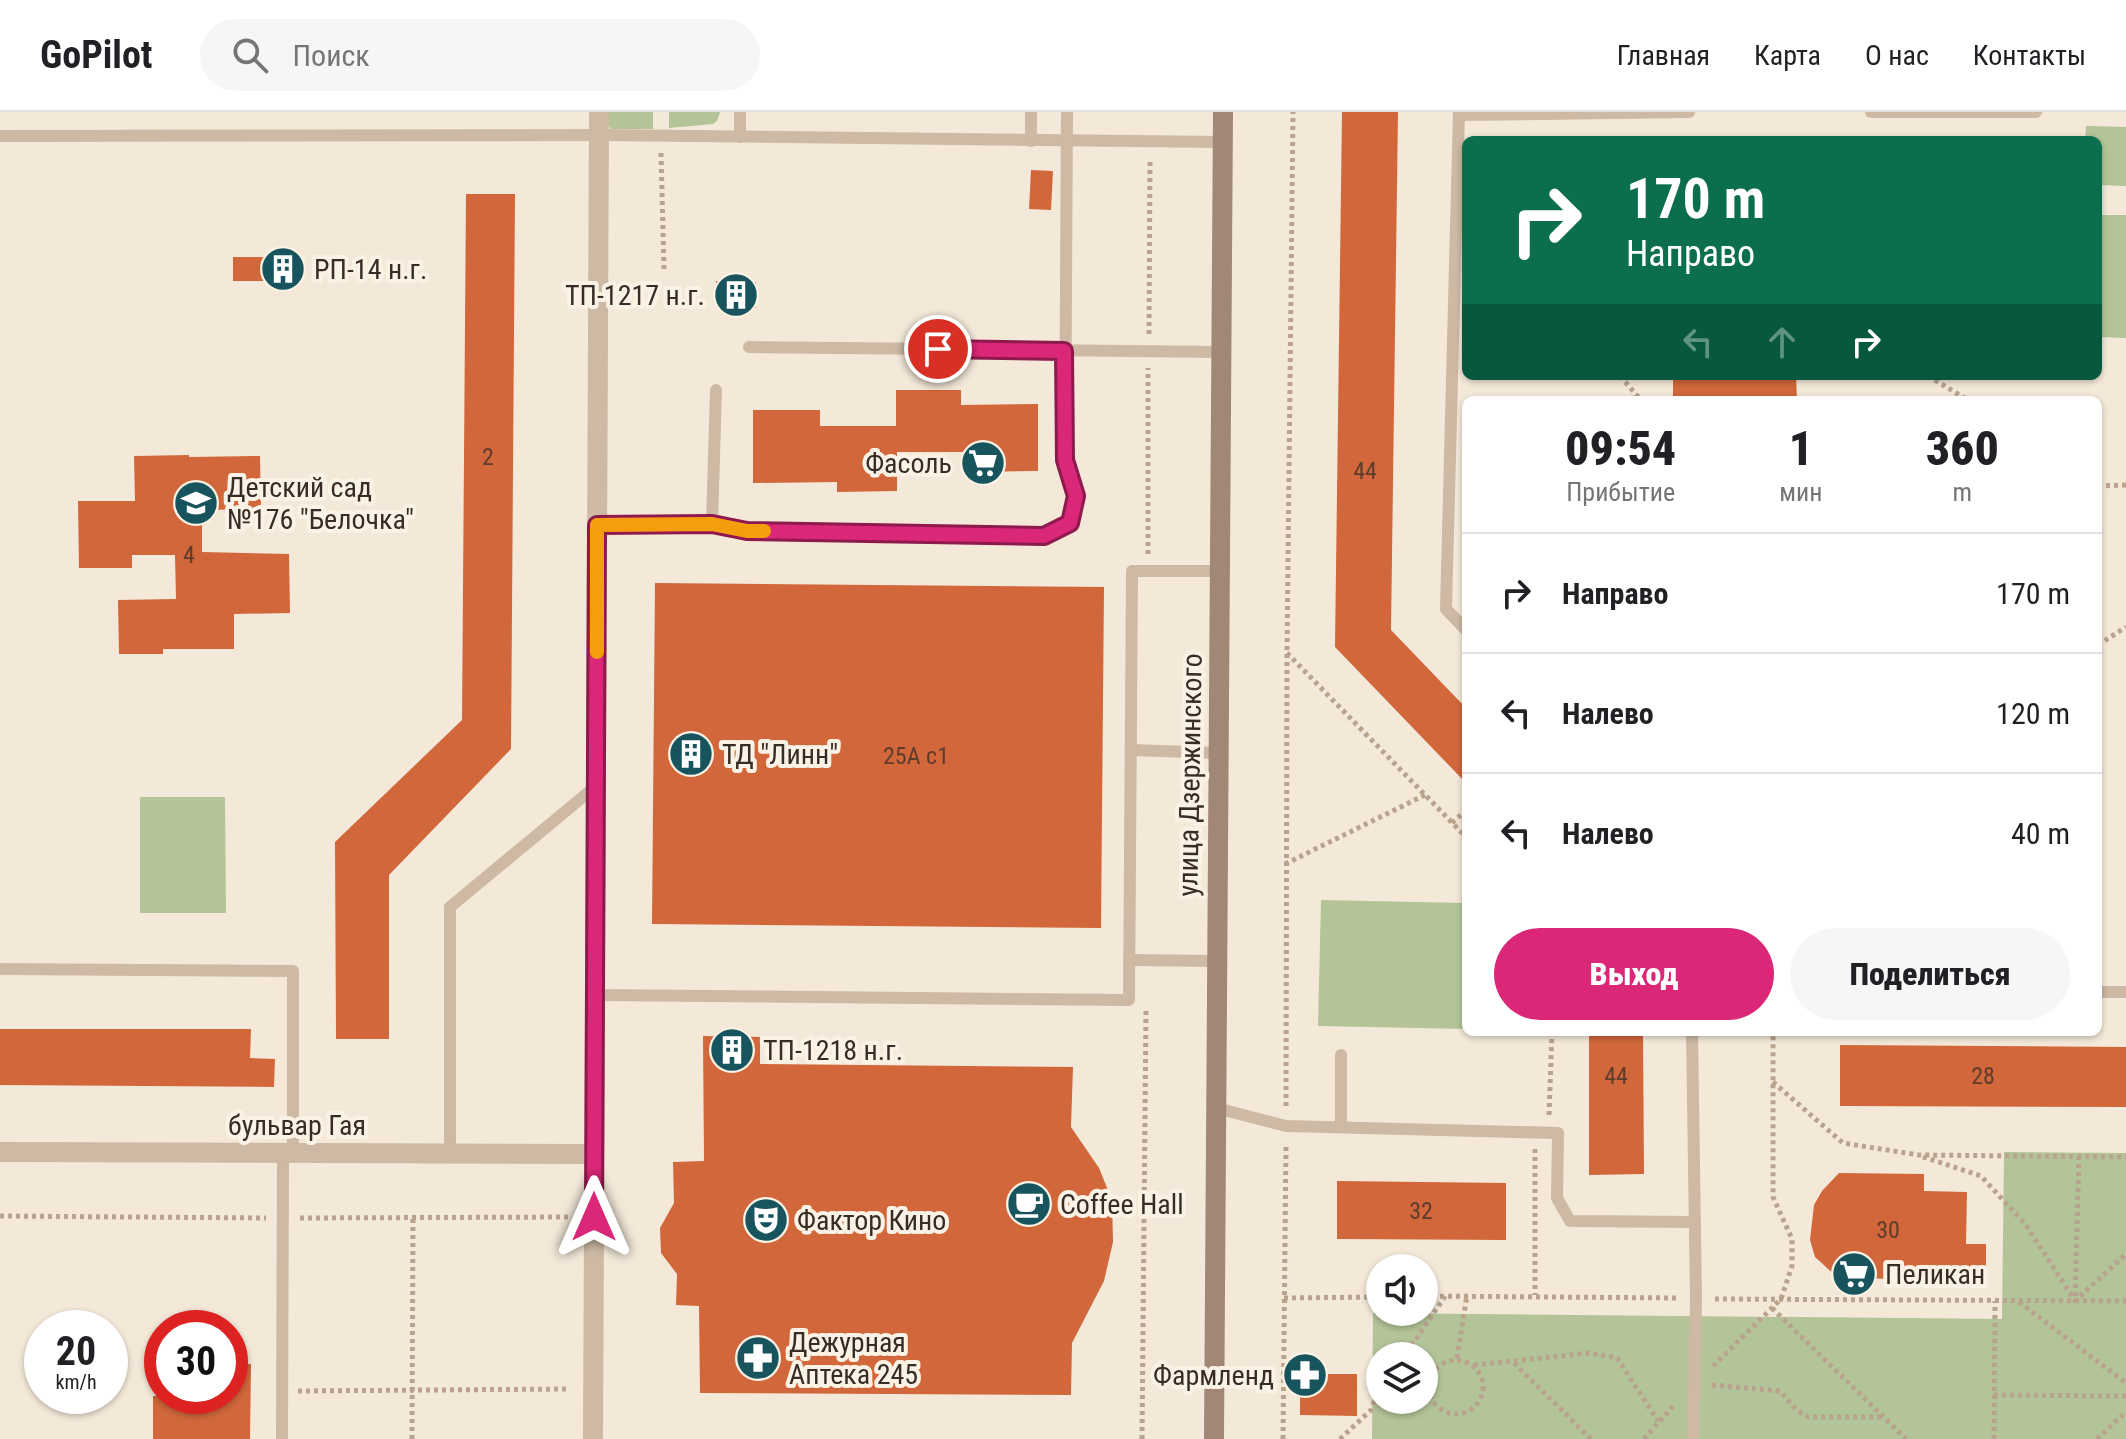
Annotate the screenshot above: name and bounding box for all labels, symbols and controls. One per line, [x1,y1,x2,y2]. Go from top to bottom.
search box [200,19,760,91]
text: GoPilot [40,33,152,77]
icon: search [228,33,272,77]
text: Поиск [292,38,370,73]
text: Главная [1617,39,1710,72]
text: Карта [1754,39,1821,72]
text: О нас [1865,39,1929,72]
text: Контакты [1973,39,2086,72]
text: 170 m [1626,166,1765,232]
icon: right [1494,168,1598,272]
text: Направо [1626,233,1755,275]
building icon: РП-14 н.г. [259,245,307,293]
place label: РП-14 н.г. [314,253,427,286]
building icon: ТП-1217 н.г. [712,271,760,319]
place label: ТП-1217 н.г. [565,279,705,312]
pin [904,315,972,383]
icon: left [1676,320,1720,364]
icon: ahead [1760,320,1804,364]
icon: right [1844,320,1888,364]
icon: arrive [916,327,960,371]
text: 09:54 [1565,420,1676,477]
text: 1 [1789,420,1813,477]
text: 360 [1926,420,1999,477]
supermarket icon: Фасоль [959,439,1007,487]
house number: 2 [482,443,494,471]
place label: Фасоль [865,447,952,480]
house number: 44 [1353,457,1377,485]
place label: Детский сад №176 "Белочка" [227,471,414,536]
text: Прибытие [1566,477,1675,507]
text: мин [1779,477,1823,507]
text: m [1953,477,1972,507]
school or university icon: Детский сад №176 "Белочка" [172,479,220,527]
house number: 4 [183,541,195,569]
icon: right [1494,571,1538,615]
text: Направо [1562,576,1668,611]
text: 170 m [1996,576,2070,611]
street label: улица Дзержинского [1171,653,1209,897]
icon: left [1494,691,1538,735]
text: Налево [1562,696,1654,731]
text: 120 m [1996,696,2070,731]
building icon: ТД "Линн" [667,730,715,778]
place label: ТД "Линн" [722,738,838,771]
house number: 25А с1 [883,742,949,770]
icon: left [1494,811,1538,855]
text: Налево [1562,816,1654,851]
text: 40 m [2011,816,2070,851]
button: Выход [1494,928,1774,1020]
button: Поделиться [1790,928,2070,1020]
building icon: ТП-1218 н.г. [708,1026,756,1074]
place label: ТП-1218 н.г. [763,1034,903,1067]
house number: 44 [1604,1062,1628,1090]
house number: 28 [1971,1062,1995,1090]
street label: бульвар Гая [228,1109,366,1142]
position arrow [552,1175,636,1259]
cafe icon: Coffee Hall [1005,1180,1053,1228]
place label: Coffee Hall [1060,1188,1184,1221]
theatre icon: Фактор Кино [742,1196,790,1244]
house number: 32 [1409,1197,1433,1225]
place label: Фактор Кино [797,1204,946,1237]
house number: 30 [1876,1216,1900,1244]
supermarket icon: Пеликан [1830,1250,1878,1298]
map controls [1366,1254,1438,1414]
button: sound [1366,1254,1438,1326]
place label: Пеликан [1885,1258,1985,1291]
speed limit sign: 30 [144,1310,248,1414]
place label: Дежурная Аптека 245 [789,1326,918,1391]
text: 20 [56,1328,96,1375]
pharmacy icon: Дежурная Аптека 245 [734,1334,782,1382]
button: layers [1366,1342,1438,1414]
pharmacy icon: Фармленд [1281,1351,1329,1399]
place label: Фармленд [1153,1359,1274,1392]
text: km/h [55,1370,97,1394]

